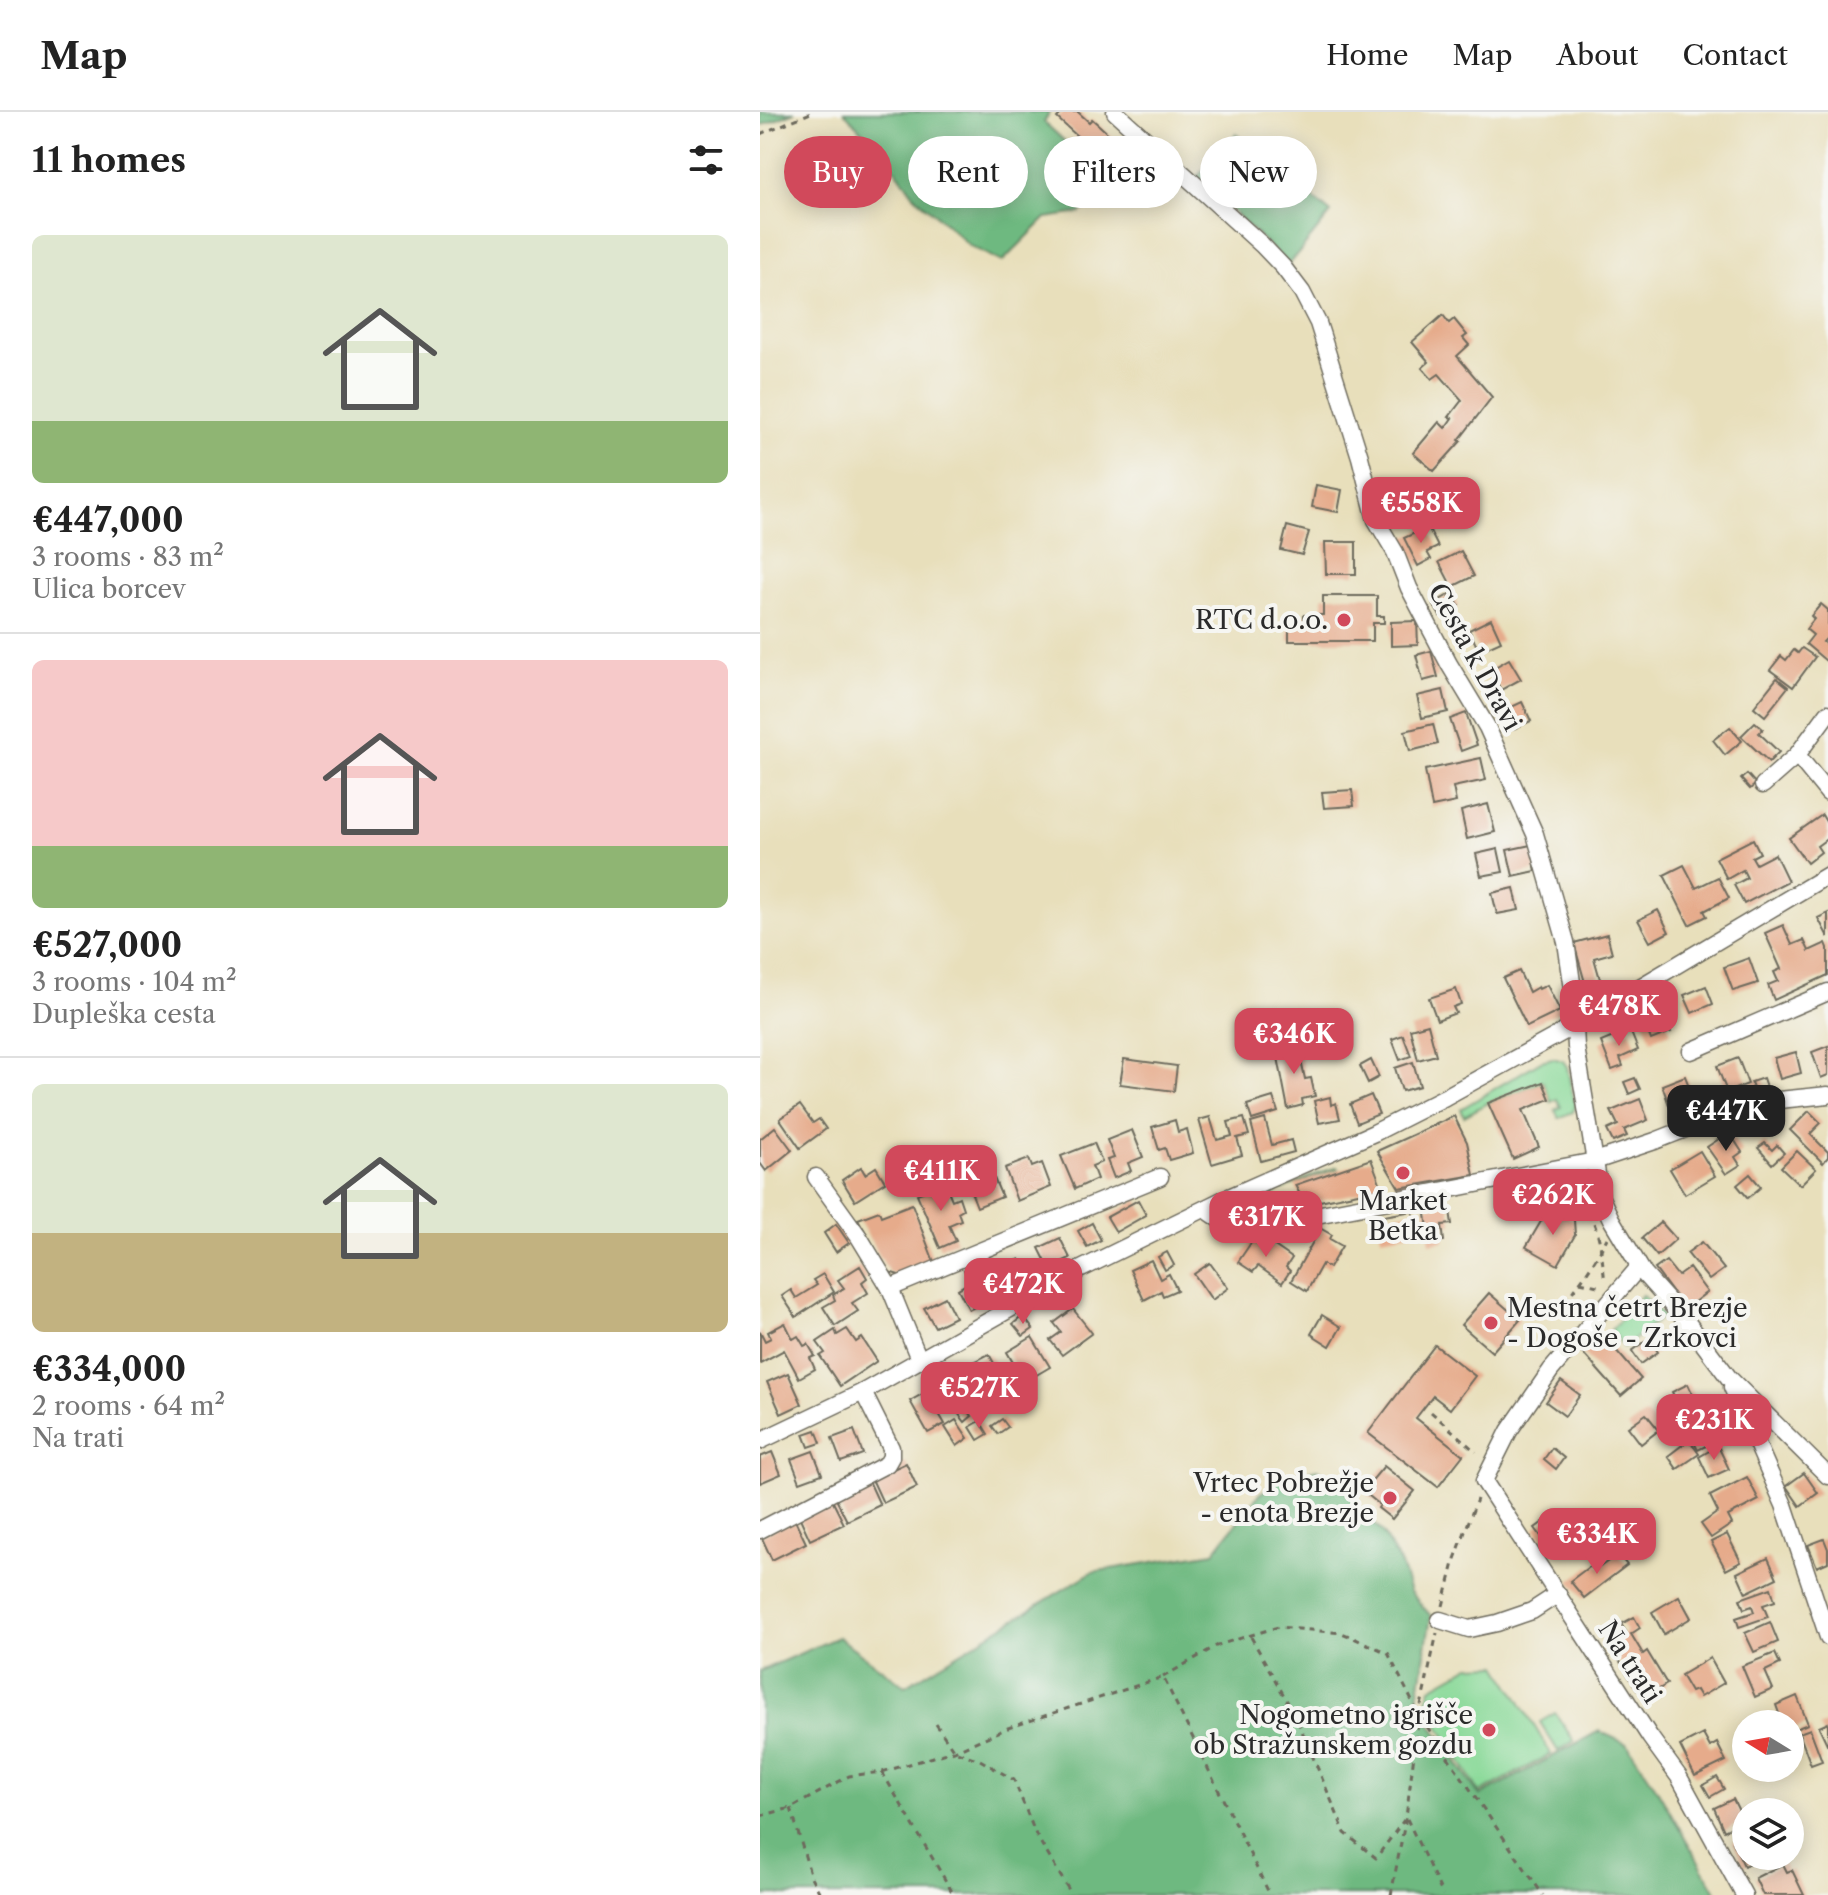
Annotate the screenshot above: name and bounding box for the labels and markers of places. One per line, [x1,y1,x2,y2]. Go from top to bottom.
pin: €558K [1365,477,1477,545]
place label: RTC d.o.o. [1195,604,1328,636]
marker: RTC d.o.o. [1335,611,1353,629]
pin: €478K [1563,980,1675,1048]
pin: €346K [1238,1008,1350,1076]
pin: €447K [1670,1085,1782,1153]
pin: €411K [885,1145,997,1213]
marker: Market Betka [1394,1164,1412,1182]
pin: €262K [1497,1169,1609,1237]
place label: Market Betka [1359,1185,1448,1247]
pin: €317K [1210,1191,1322,1259]
pin: €472K [967,1258,1079,1326]
place label: Mestna četrt Brezje - Dogoše - Zrkovci [1507,1292,1748,1354]
marker: Mestna četrt Brezje - Dogoše - Zrkovci [1482,1314,1500,1332]
pin: €527K [923,1362,1035,1430]
pin: €231K [1658,1394,1770,1462]
place label: Vrtec Pobrežje - enota Brezje [1192,1467,1374,1529]
marker: Vrtec Pobrežje - enota Brezje [1381,1489,1399,1507]
pin: €334K [1541,1508,1653,1576]
place label: Nogometno igrišče ob Stražunskem gozdu [1194,1699,1473,1761]
marker: Nogometno igrišče ob Stražunskem gozdu [1480,1721,1498,1739]

